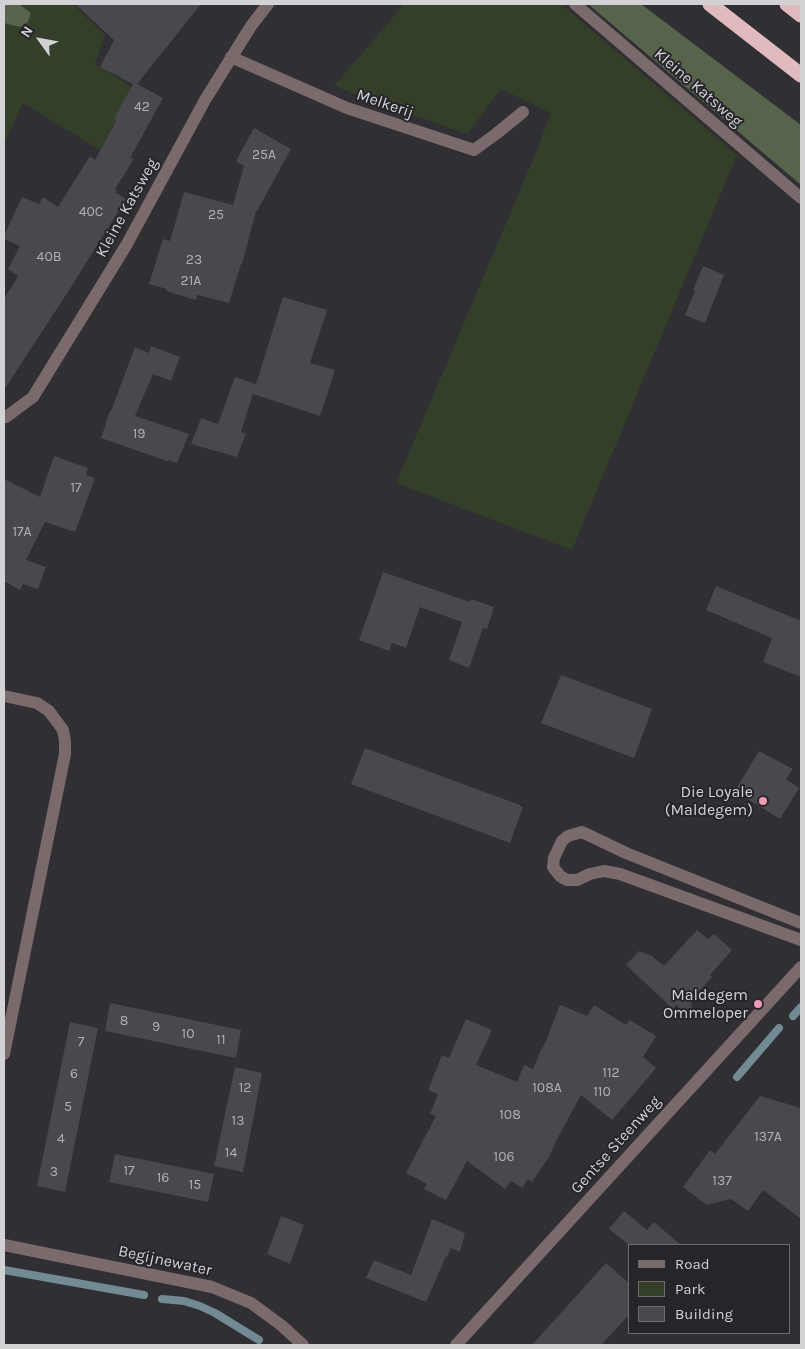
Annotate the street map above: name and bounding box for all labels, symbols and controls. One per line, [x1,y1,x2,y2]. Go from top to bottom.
north arrow [15,15,65,65]
text: N [17,23,37,41]
street label: Kleine Katsweg [650,44,746,132]
street label: Melkerij [354,85,416,123]
house number: 42 [134,99,150,115]
house number: 25A [252,147,276,163]
street label: Kleine Katsweg [92,155,162,261]
house number: 40C [79,204,103,220]
house number: 25 [208,207,224,223]
house number: 40B [37,249,61,265]
house number: 23 [186,252,202,268]
house number: 21A [181,273,201,289]
house number: 19 [133,426,145,442]
house number: 17 [70,480,82,496]
house number: 17A [12,524,32,540]
place label: Die Loyale (Maldegem) [665,782,753,820]
marker: Die Loyale (Maldegem) [757,795,769,807]
place label: Maldegem Ommeloper [663,985,748,1023]
marker: Maldegem Ommeloper [752,998,764,1010]
house number: 8 [120,1013,128,1029]
house number: 9 [152,1019,160,1035]
house number: 10 [182,1026,194,1042]
house number: 11 [216,1032,226,1048]
house number: 7 [78,1034,84,1050]
house number: 112 [602,1065,620,1081]
house number: 6 [70,1066,78,1082]
house number: 12 [239,1080,251,1096]
house number: 108A [532,1080,562,1096]
house number: 110 [593,1084,611,1100]
street label: Gentse Steenweg [567,1092,665,1198]
house number: 5 [64,1099,72,1115]
house number: 108 [499,1107,521,1123]
house number: 13 [232,1113,244,1129]
house number: 137A [754,1129,782,1145]
house number: 4 [57,1131,65,1147]
house number: 14 [225,1145,237,1161]
house number: 106 [494,1149,514,1165]
house number: 17 [123,1163,135,1179]
house number: 3 [50,1164,58,1180]
house number: 16 [157,1170,169,1186]
house number: 137 [712,1173,732,1189]
house number: 15 [189,1177,201,1193]
street label: Begijnewater [116,1242,214,1280]
legend [628,1244,790,1334]
text: Road [675,1255,710,1273]
text: Park [675,1280,705,1298]
text: Building [675,1305,733,1323]

